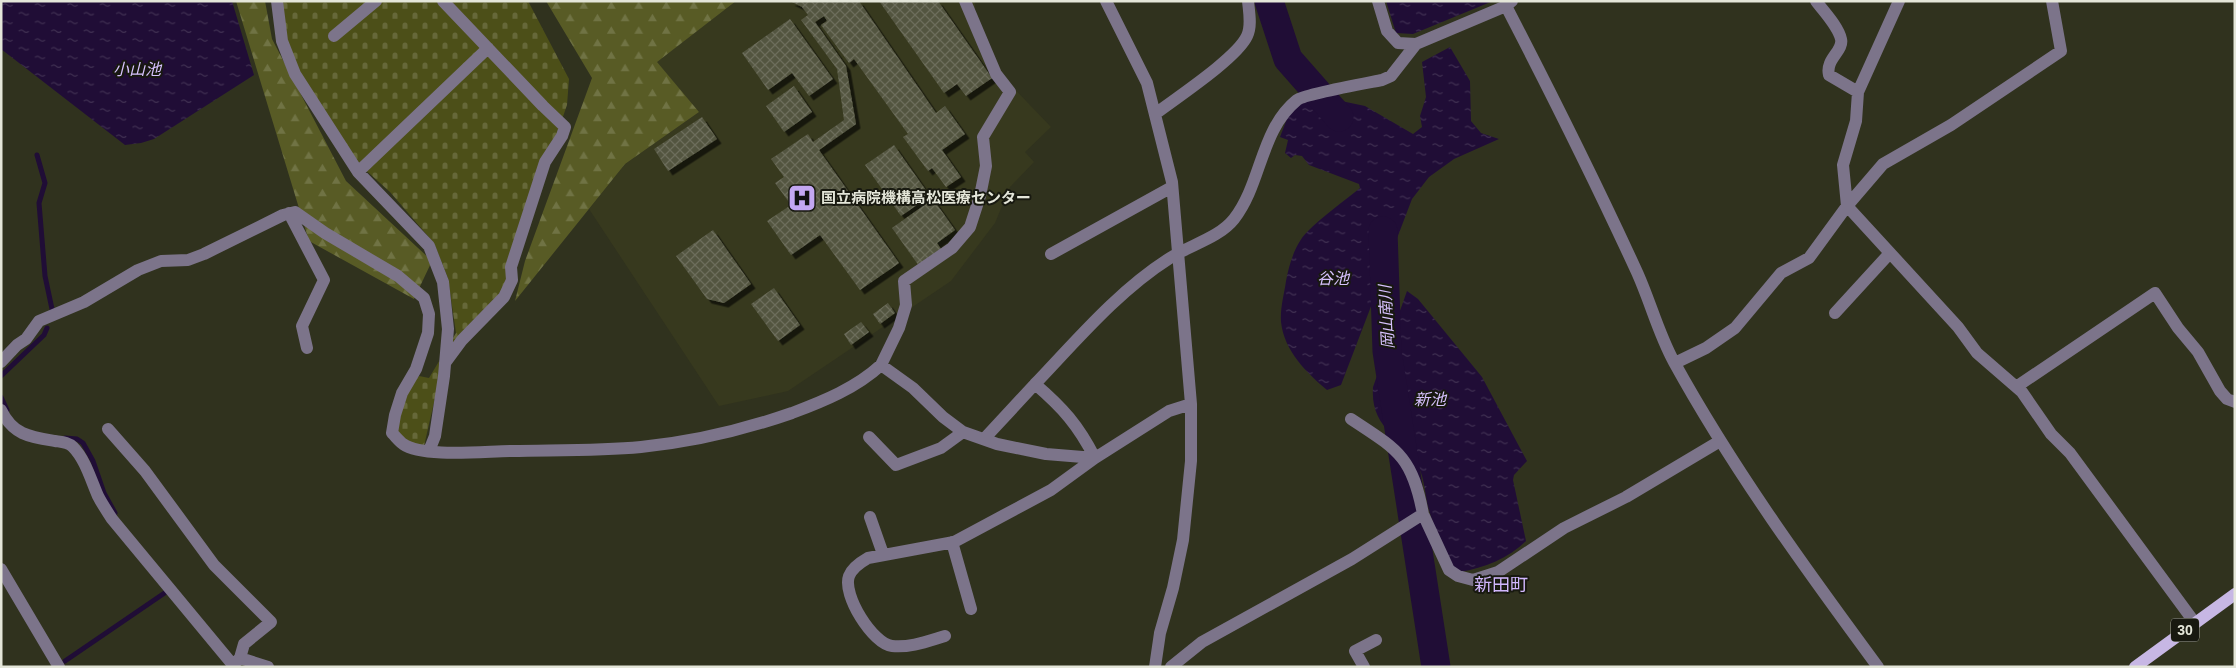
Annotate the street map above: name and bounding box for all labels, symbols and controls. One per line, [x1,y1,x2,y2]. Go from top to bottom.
water label: 小山池 [113,61,163,78]
hospital icon: 国立病院機構高松医療センター [787,183,817,213]
place label: 国立病院機構高松医療センター [821,189,1031,206]
water label: 谷池 [1317,270,1351,287]
water label: 岡山南川 [1376,283,1397,349]
water label: 新池 [1414,391,1448,408]
district label: 新田町 [1474,575,1528,595]
road number: 30 [2171,618,2199,642]

